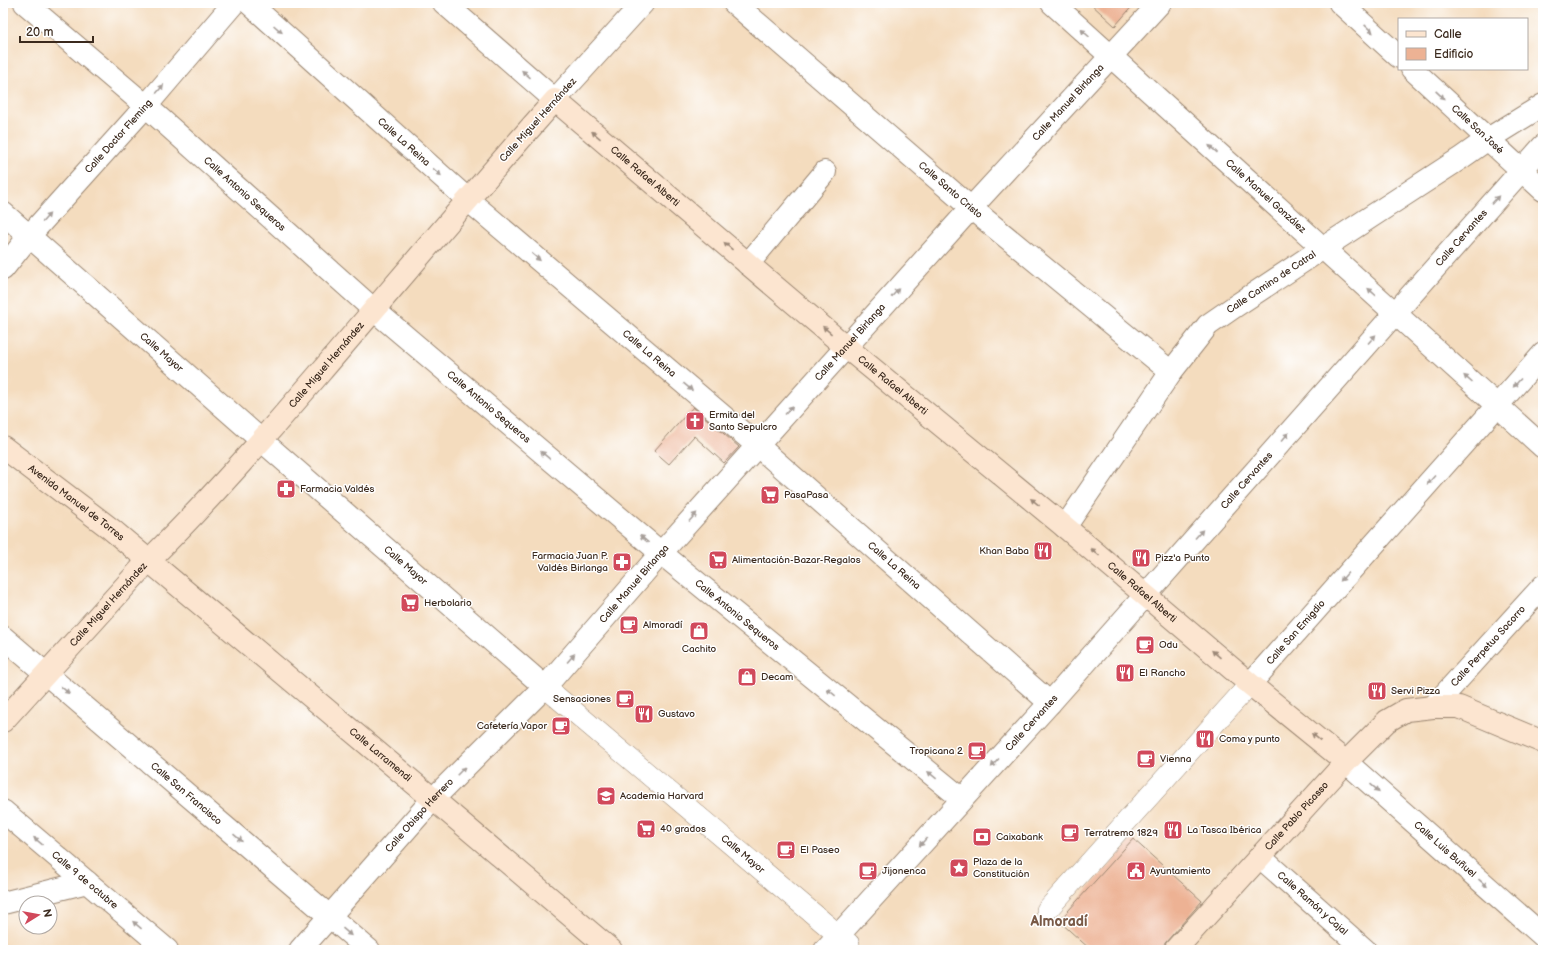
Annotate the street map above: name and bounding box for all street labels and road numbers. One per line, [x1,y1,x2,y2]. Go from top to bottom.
street label: Calle Manuel Birlanga [1030,62,1107,143]
street label: Calle Miguel Hernández [497,75,579,165]
street label: Calle Doctor Fleming [82,97,155,176]
street label: Calle San José [1449,102,1506,156]
street label: Calle La Reina [375,115,433,169]
street label: Calle Rafael Alberti [608,144,682,209]
street label: Calle Antonio Sequeros [201,154,288,234]
street label: Calle Manuel González [1223,157,1308,236]
street label: Calle Santo Cristo [916,159,985,221]
street label: Calle Cervantes [1433,207,1490,269]
street label: Calle Camino de Catral [1224,248,1318,316]
street label: Calle Manuel Birlanga [812,301,888,384]
street label: Calle Miguel Hernández [286,319,367,411]
street label: Calle La Reina [620,328,679,380]
street label: Calle Mayor [137,330,186,375]
street label: Calle Rafael Alberti [855,353,930,418]
street label: Calle Antonio Sequeros [444,368,533,446]
street label: Calle Cervantes [1218,450,1275,512]
street label: Avenida Manuel de Torres [26,462,127,543]
street label: Calle La Reina [865,539,923,592]
street label: Calle Manuel Birlanga [597,542,672,626]
street label: Calle Mayor [381,543,430,588]
street label: Calle Miguel Hernández [67,560,150,649]
street label: Calle Rafael Alberti [1105,560,1179,625]
street label: Calle Antonio Sequeros [692,577,782,653]
street label: Calle San Emigdio [1264,597,1328,667]
street label: Calle Perpetuo Socorro [1448,603,1528,689]
street label: Calle Cervantes [1003,692,1060,754]
street label: Calle Larramendi [347,725,414,784]
street label: Calle San Francisco [148,760,225,828]
street label: Calle Obispo Herrero [383,776,456,855]
street label: Calle Pablo Picasso [1262,779,1331,853]
street label: Calle Luis Buñuel [1411,819,1479,880]
street label: Calle Mayor [718,832,767,876]
street label: Calle 9 de octubre [49,849,120,912]
street label: Calle Ramón y Cajal [1275,869,1350,938]

